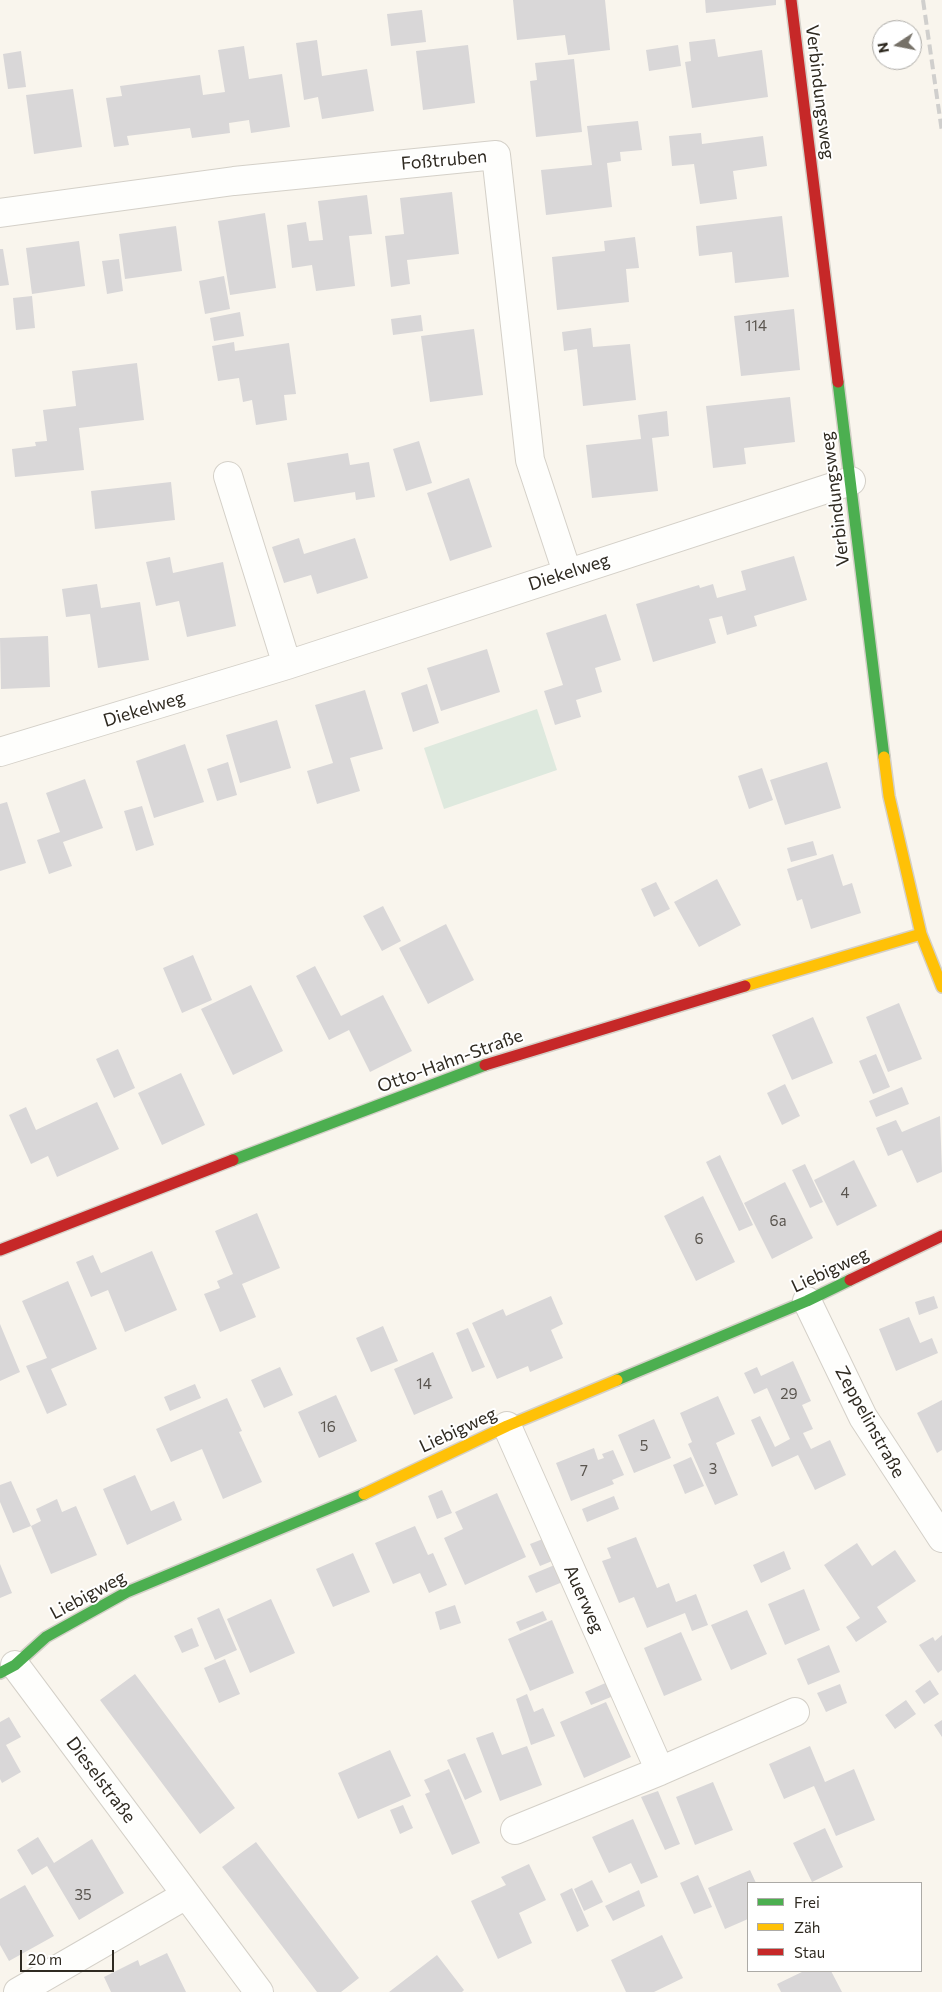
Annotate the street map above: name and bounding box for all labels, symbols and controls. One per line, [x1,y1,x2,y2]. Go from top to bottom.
north arrow [872,20,922,70]
street label: Verbindungsweg [801,24,839,160]
text: N [873,41,892,55]
street label: Foßtruben [400,145,488,175]
house number: 114 [745,317,767,335]
street label: Verbindungsweg [816,431,854,567]
street label: Diekelweg [526,549,612,595]
street label: Diekelweg [101,686,187,732]
street label: Otto-Hahn-Straße [374,1025,526,1097]
house number: 4 [841,1184,849,1202]
house number: 6a [770,1212,786,1230]
house number: 6 [694,1230,704,1248]
street label: Liebigweg [788,1243,872,1297]
street label: Zeppelinstraße [830,1362,910,1482]
house number: 14 [416,1375,432,1393]
house number: 29 [780,1385,798,1403]
street label: Liebigweg [416,1403,500,1457]
house number: 16 [320,1418,336,1436]
house number: 5 [640,1437,648,1455]
house number: 3 [709,1460,717,1478]
house number: 7 [580,1462,588,1480]
street label: Auerweg [559,1562,609,1636]
street label: Liebigweg [46,1566,130,1624]
street label: Dieselstraße [62,1733,140,1827]
legend [747,1882,922,1972]
house number: 35 [74,1886,92,1904]
text: Frei [794,1893,820,1911]
text: Zäh [794,1918,820,1936]
scale bar [22,1940,116,1972]
text: Stau [794,1943,825,1961]
text: 20 m [28,1950,62,1968]

